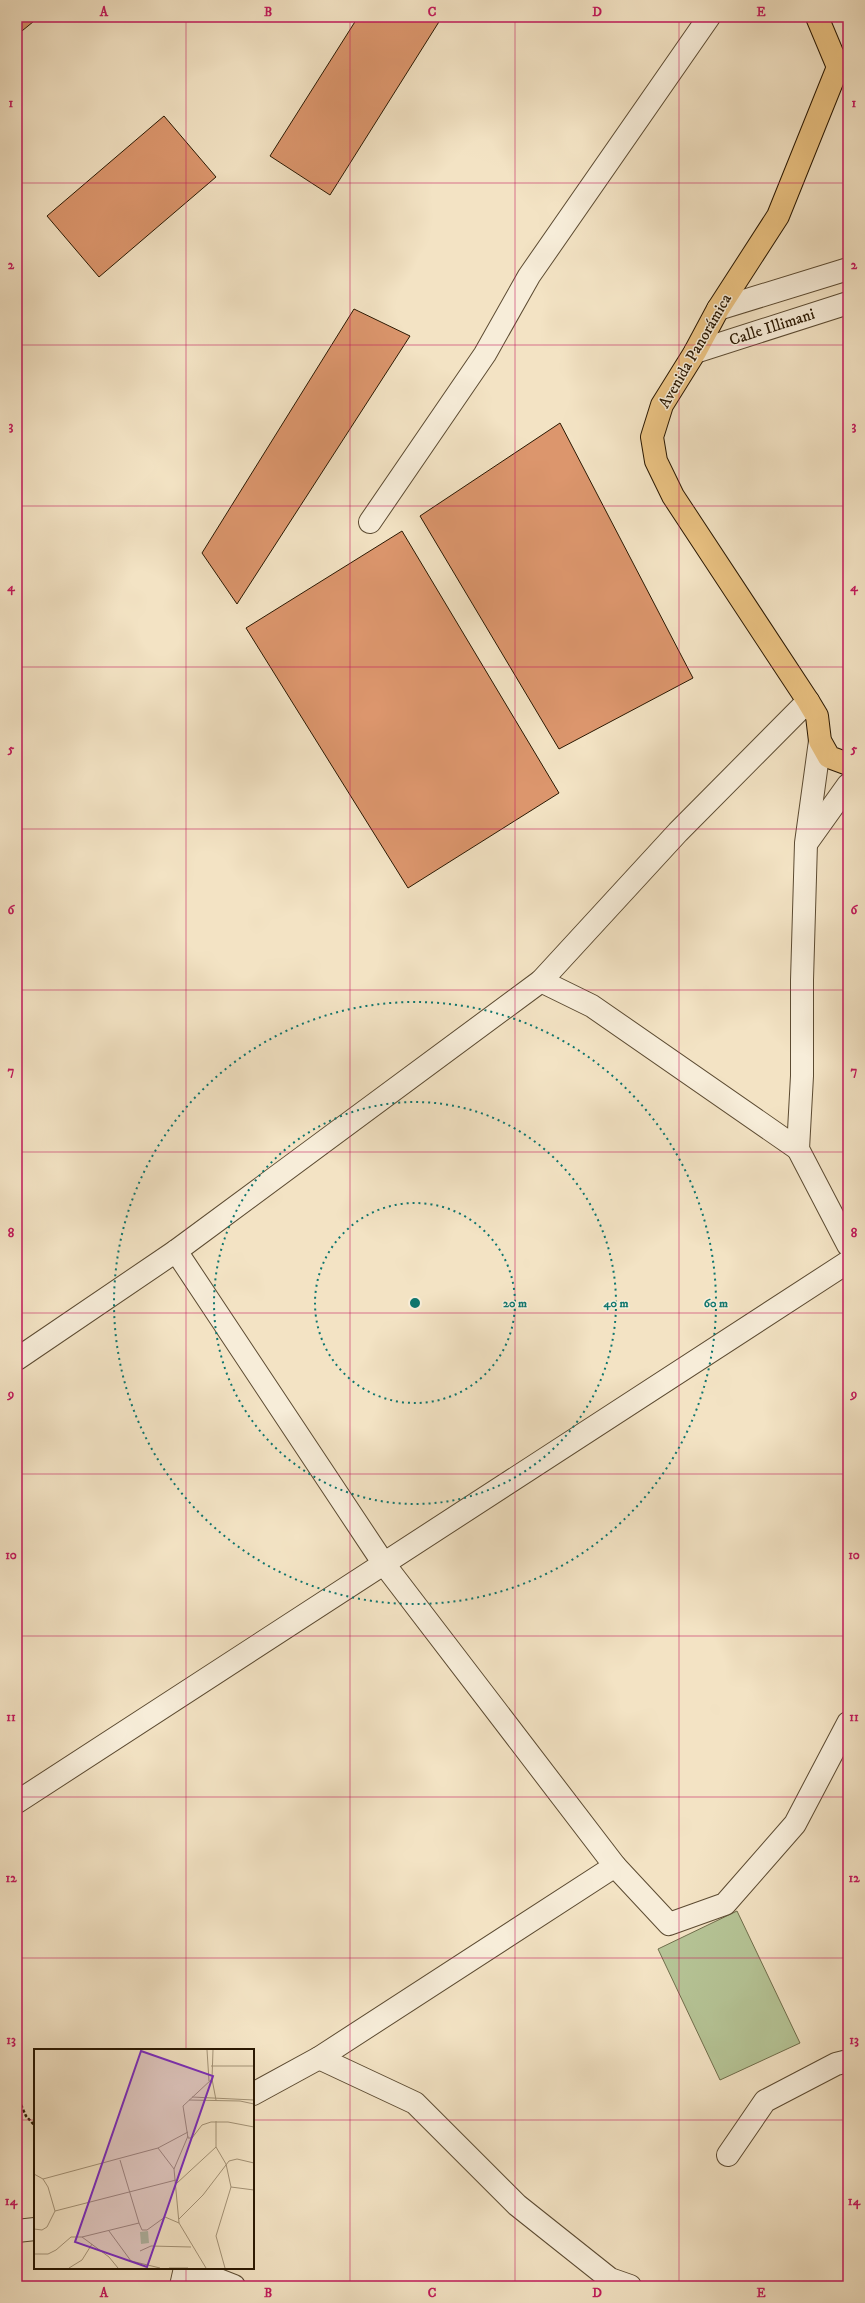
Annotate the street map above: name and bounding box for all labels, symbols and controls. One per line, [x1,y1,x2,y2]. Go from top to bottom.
text: A [99,4,109,20]
text: B [264,4,272,20]
text: C [428,4,437,20]
text: D [592,4,602,20]
text: E [756,4,766,20]
text: 1 [9,95,14,111]
text: 1 [852,95,857,111]
text: 2 [8,257,15,273]
text: 2 [851,257,858,273]
street label: Avenida Panorámica [654,290,736,412]
street label: Calle Illimani [727,304,817,350]
text: 3 [9,418,14,434]
text: 3 [852,418,857,434]
text: 4 [6,579,15,596]
text: 4 [849,579,858,596]
text: 5 [7,741,15,757]
text: 5 [850,741,858,757]
text: 6 [8,902,16,918]
text: 6 [851,902,859,918]
text: 7 [8,1063,15,1079]
text: 7 [851,1063,858,1079]
text: 8 [8,1225,15,1241]
text: 8 [851,1225,858,1241]
centre of rings [408,1296,422,1310]
text: 20 m [503,1296,527,1311]
text: 40 m [603,1296,628,1311]
text: 60 m [704,1296,728,1311]
text: 9 [7,1386,14,1402]
text: 9 [850,1386,857,1402]
text: 10 [5,1547,17,1563]
text: 10 [848,1547,860,1563]
text: 11 [6,1709,16,1725]
text: 11 [849,1709,859,1725]
text: 12 [5,1870,17,1886]
text: 12 [848,1870,860,1886]
text: 13 [6,2032,16,2048]
text: 13 [849,2032,859,2048]
inset map [34,2049,254,2269]
text: 14 [5,2193,18,2210]
text: 14 [848,2193,861,2210]
text: A [99,2285,109,2301]
text: B [264,2285,272,2301]
text: C [428,2285,437,2301]
text: D [592,2285,602,2301]
text: E [756,2285,766,2301]

